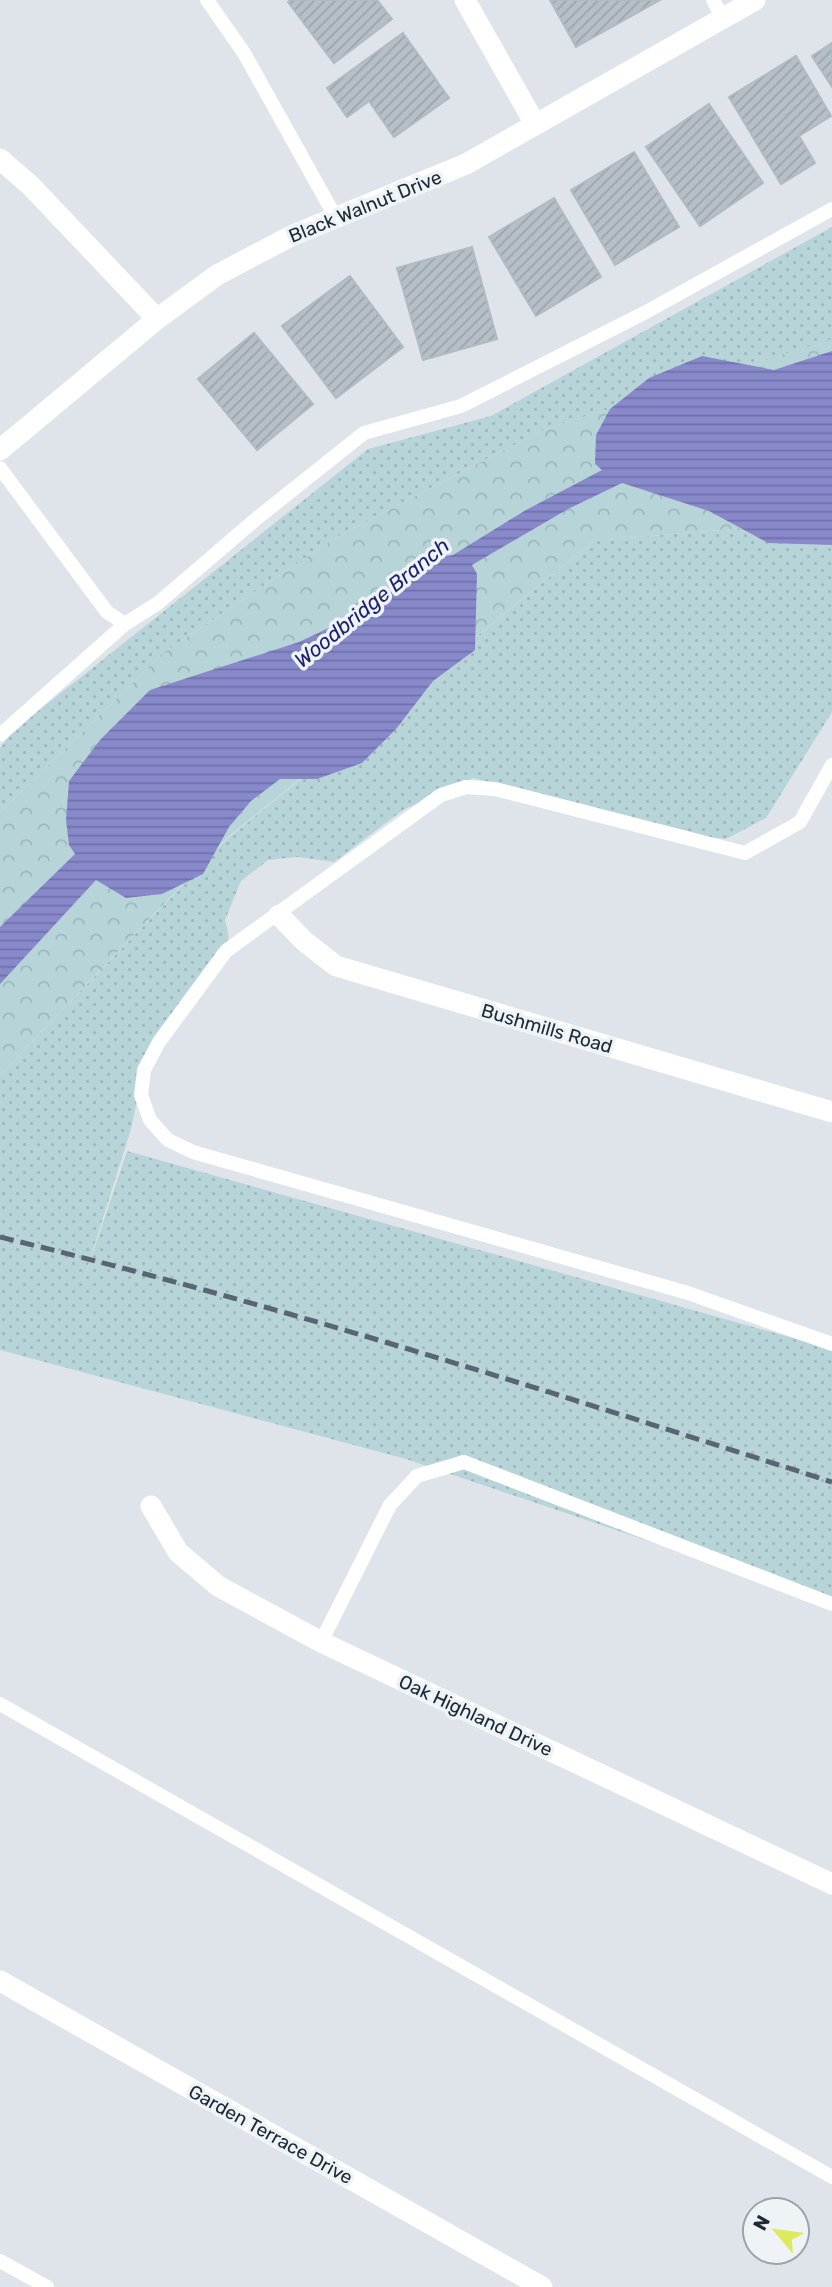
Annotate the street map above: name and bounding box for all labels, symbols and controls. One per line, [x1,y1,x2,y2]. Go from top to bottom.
street label: Black Walnut Drive [285,165,445,248]
water label: Woodbridge Branch [289,533,454,673]
street label: Bushmills Road [479,999,615,1058]
street label: Oak Highland Drive [395,1670,556,1761]
street label: Garden Terrace Drive [185,2080,357,2189]
north arrow [741,2196,811,2266]
text: N [748,2211,775,2235]

